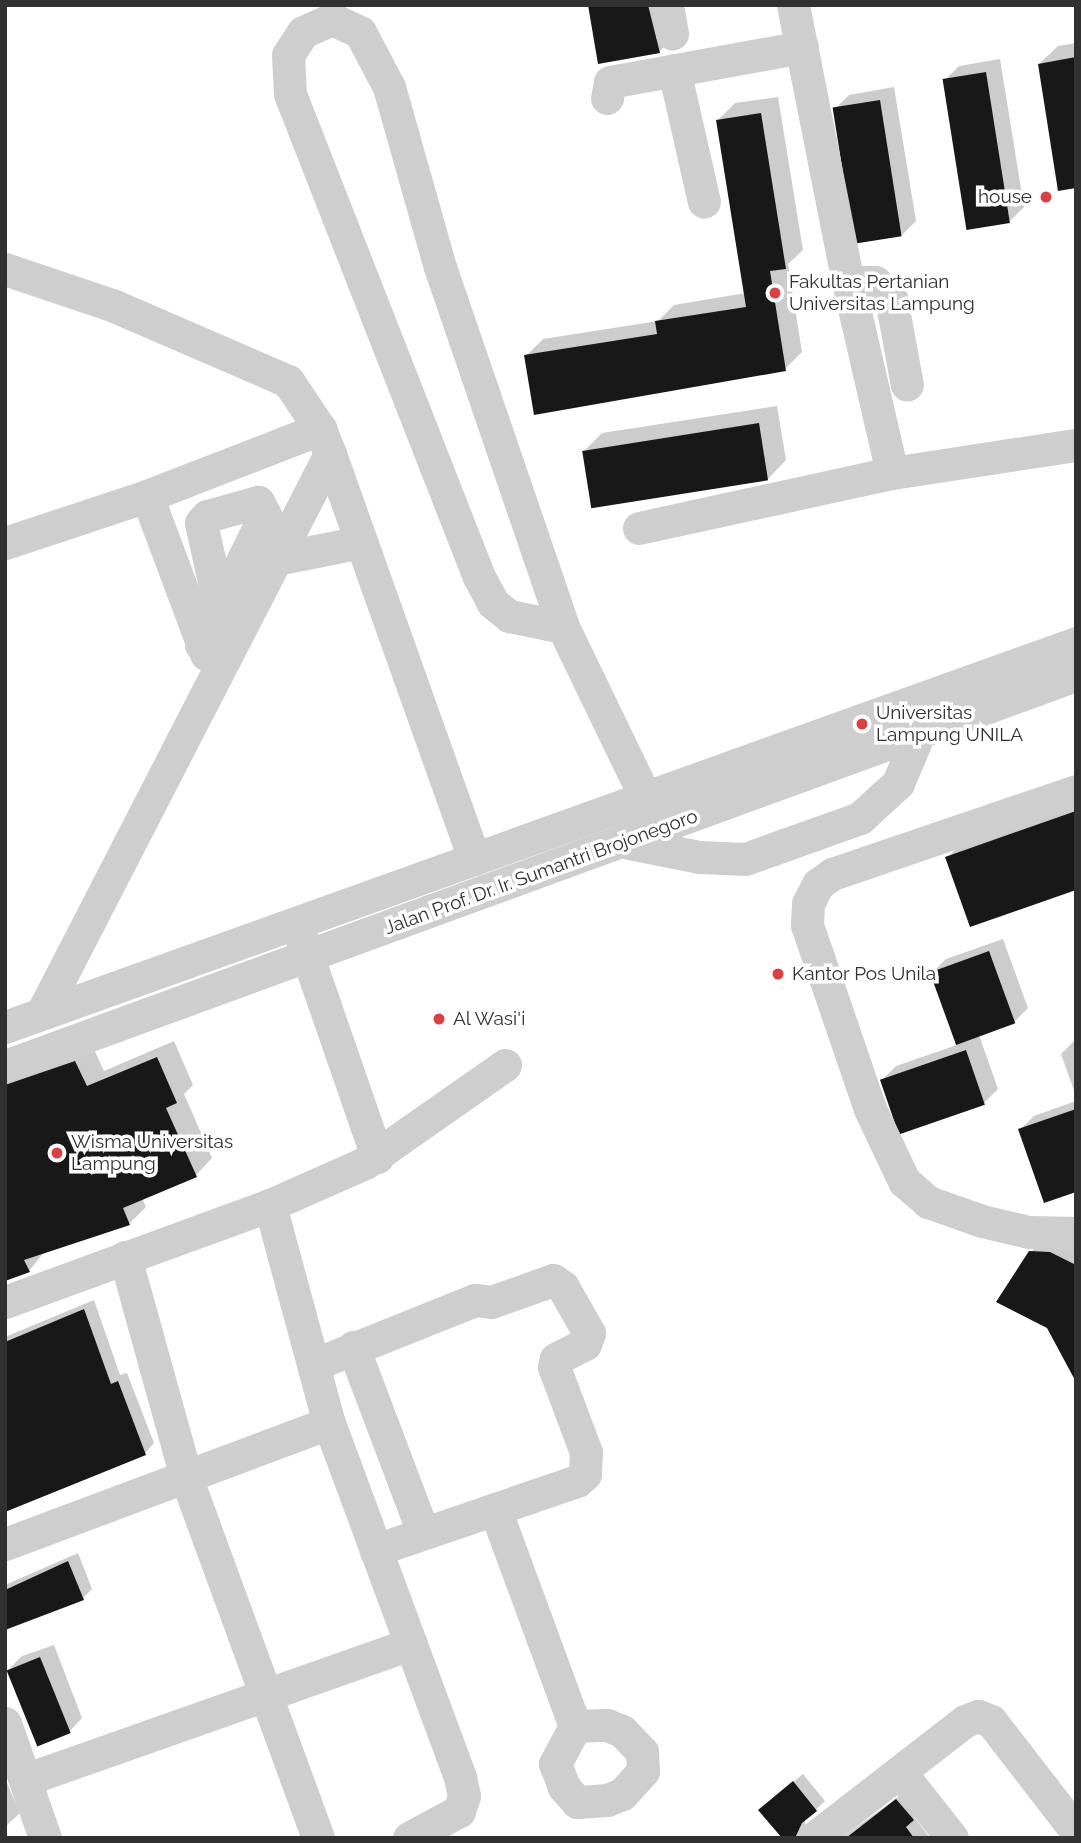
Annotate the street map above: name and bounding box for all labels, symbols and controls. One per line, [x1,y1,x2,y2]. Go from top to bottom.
place label: house [978,186,1032,208]
marker: house [1038,189,1054,205]
place label: Fakultas Pertanian Universitas Lampung [789,271,975,315]
marker: Fakultas Pertanian Universitas Lampung [767,285,783,301]
place label: Universitas Lampung UNILA [876,702,1023,746]
marker: Universitas Lampung UNILA [854,716,870,732]
street label: Jalan Prof. Dr. Ir. Sumantri Brojonegoro [381,805,701,939]
place label: Kantor Pos Unila [792,963,937,985]
marker: Kantor Pos Unila [770,966,786,982]
place label: Al Wasi'i [453,1008,527,1030]
marker: Al Wasi'i [431,1011,447,1027]
place label: Wisma Universitas Lampung [71,1131,233,1175]
marker: Wisma Universitas Lampung [49,1145,65,1161]

